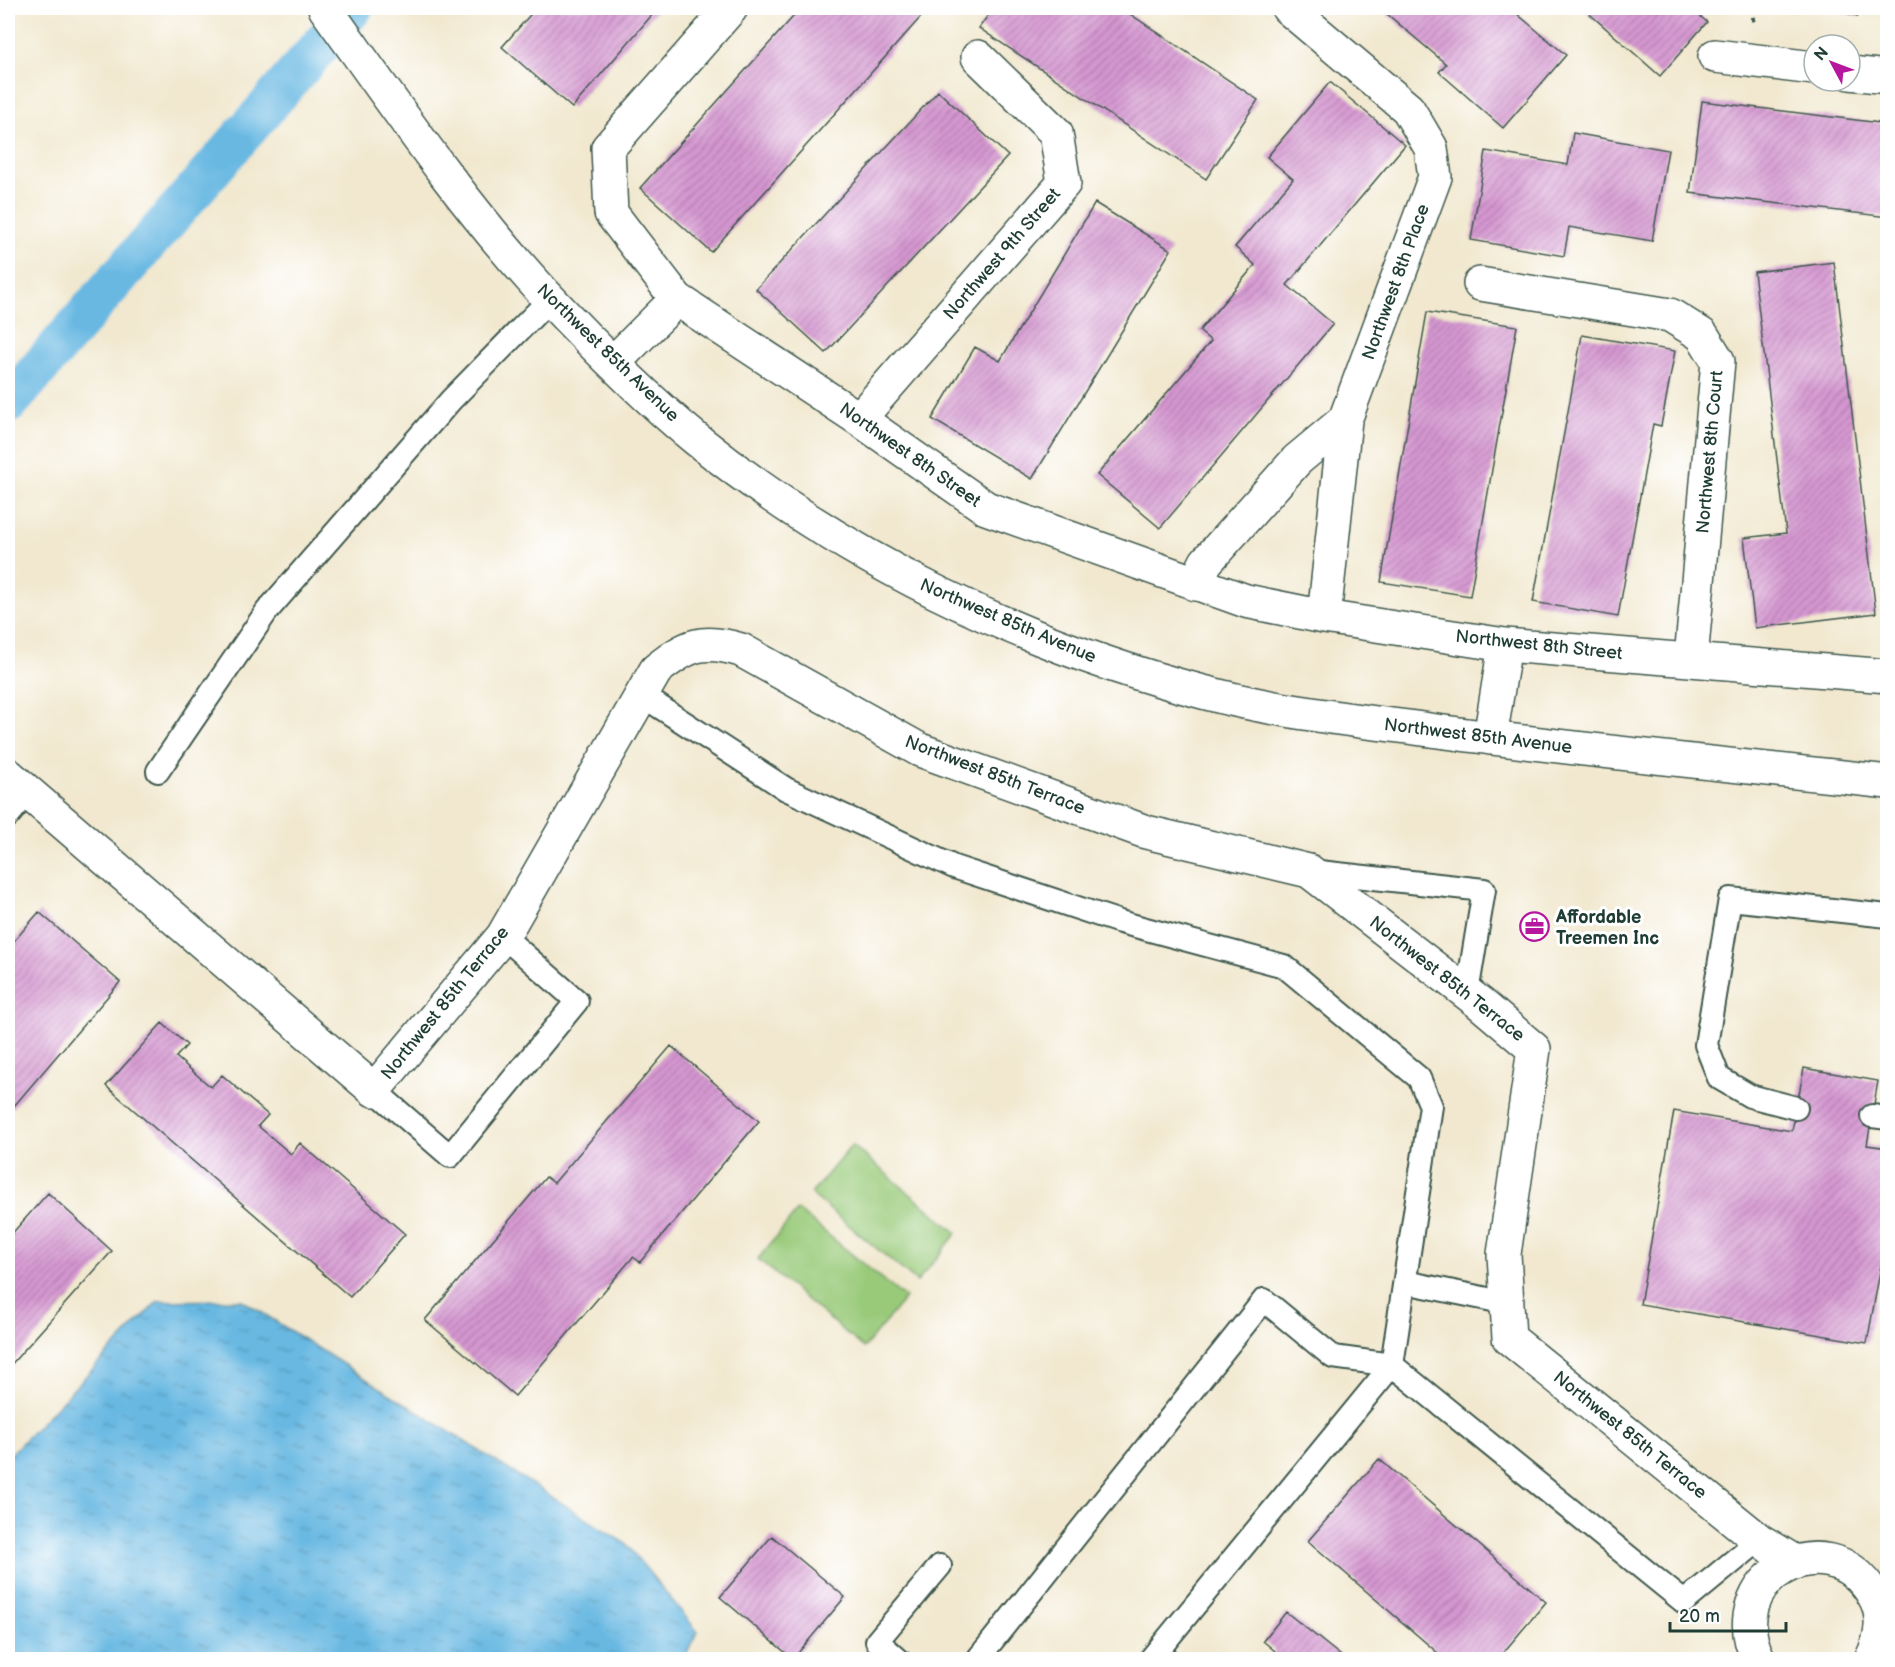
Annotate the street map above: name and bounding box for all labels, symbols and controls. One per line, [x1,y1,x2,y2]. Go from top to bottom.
north arrow [1802,33,1862,93]
text: N [1811,43,1833,65]
street label: Northwest 9th Street [939,184,1065,324]
street label: Northwest 8th Place [1358,201,1434,363]
street label: Northwest 85th Avenue [533,280,684,427]
street label: Northwest 8th Court [1692,369,1728,534]
street label: Northwest 8th Street [835,398,985,512]
street label: Northwest 85th Avenue [917,574,1100,668]
street label: Northwest 8th Street [1455,626,1624,664]
street label: Northwest 85th Avenue [1383,714,1574,758]
street label: Northwest 85th Terrace [902,731,1088,819]
place label: Affordable Treemen Inc [1555,907,1659,949]
office icon: Affordable Treemen Inc [1519,911,1551,943]
street label: Northwest 85th Terrace [1365,912,1529,1046]
street label: Northwest 85th Terrace [377,922,513,1084]
street label: Northwest 85th Terrace [1549,1367,1711,1503]
scale bar [1670,1595,1786,1633]
text: 20 m [1679,1606,1720,1627]

